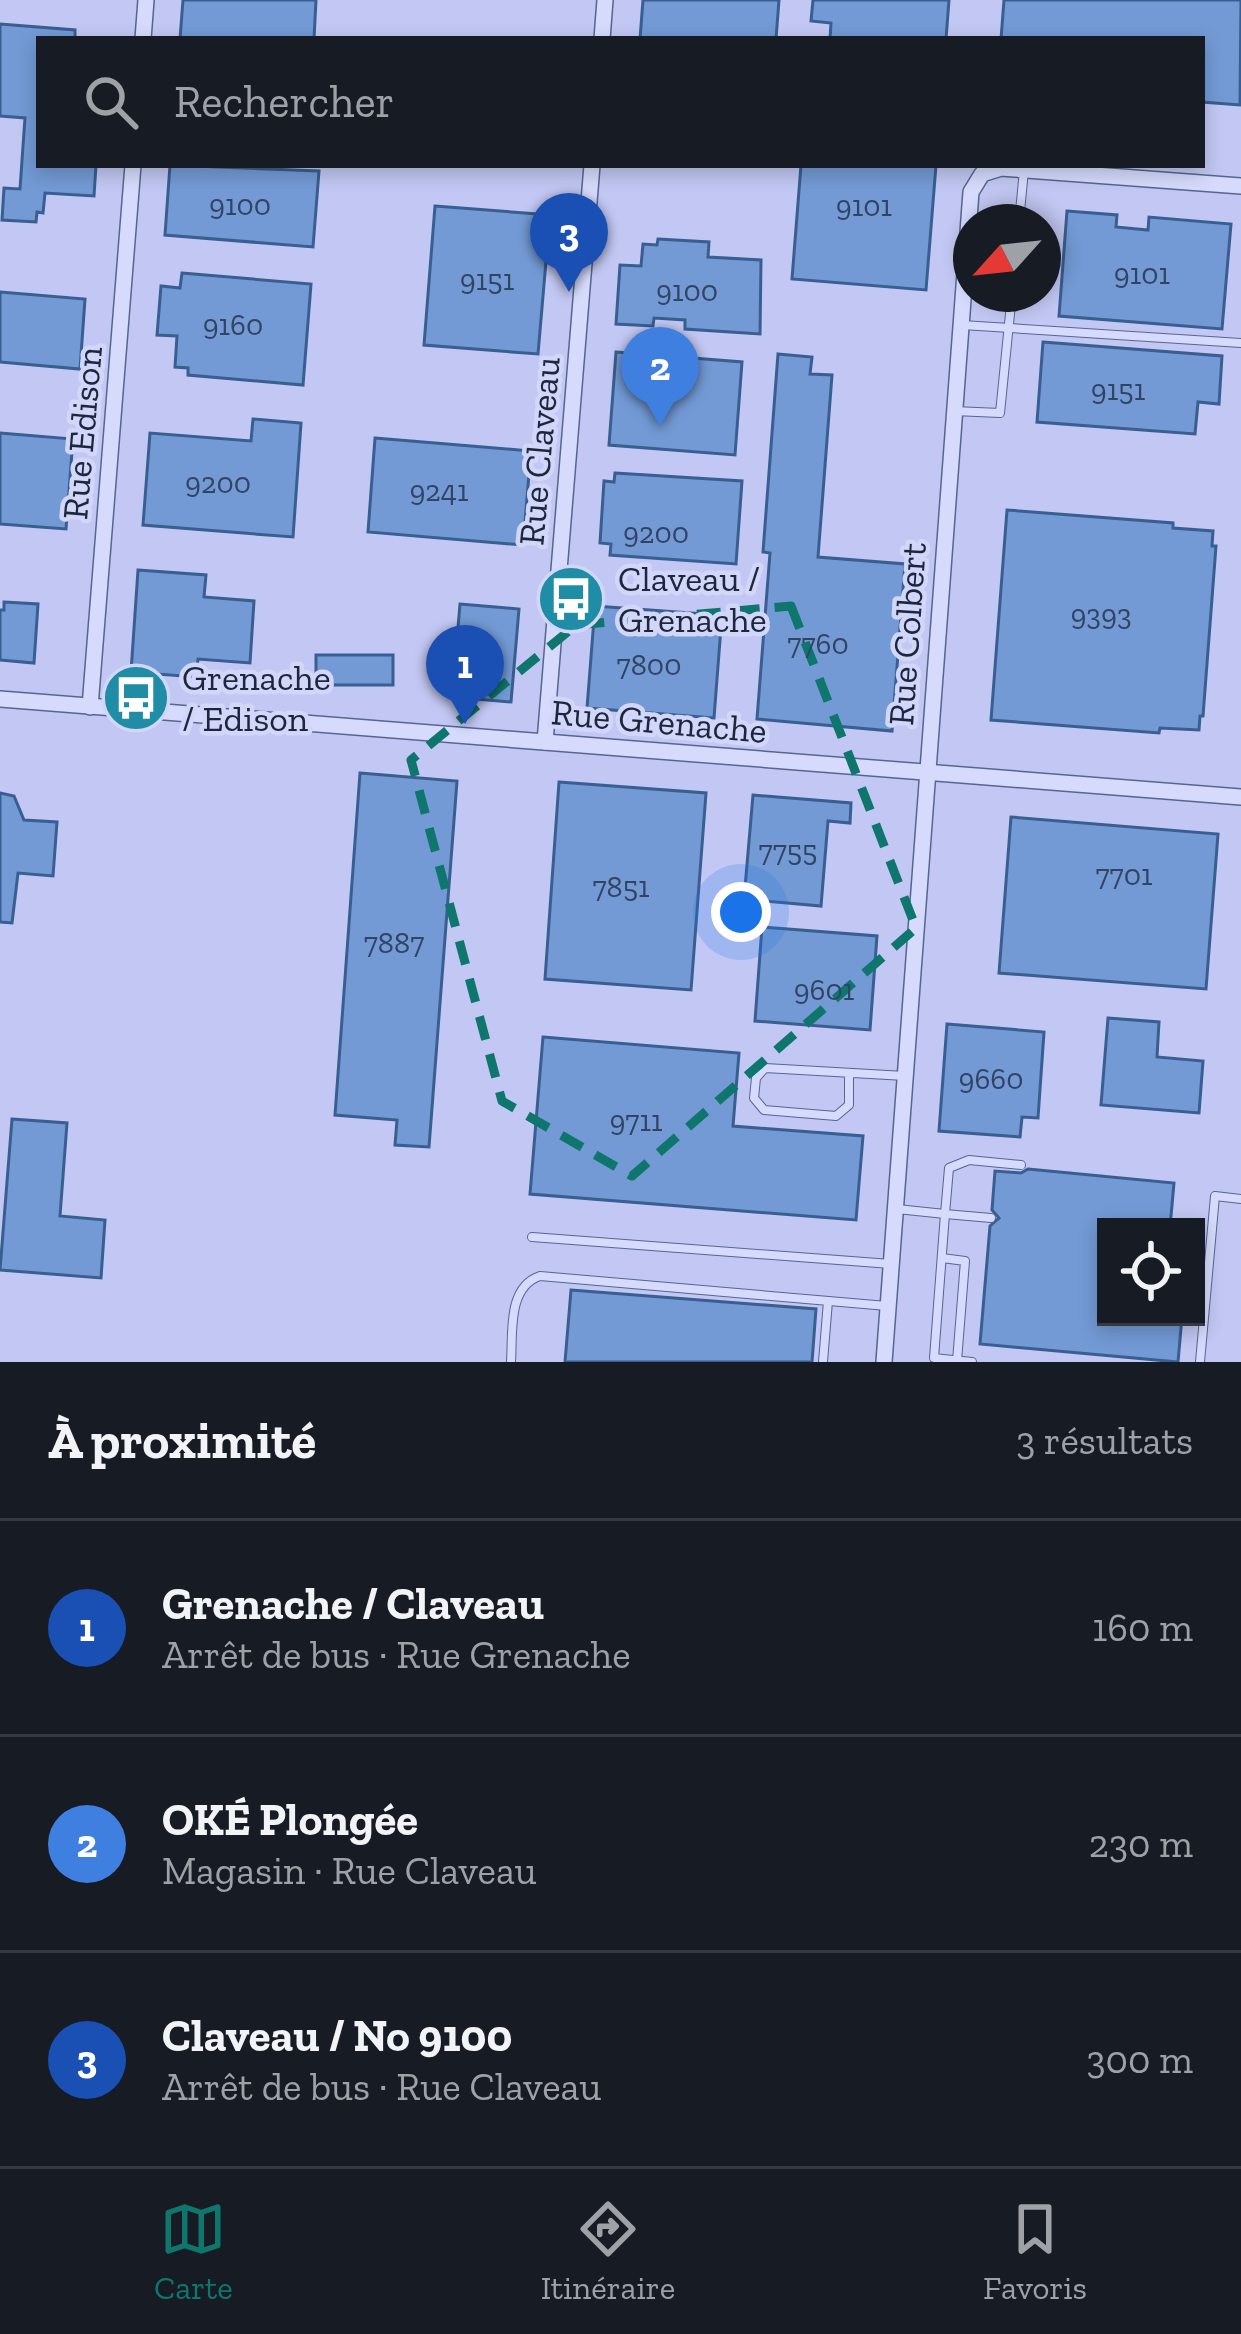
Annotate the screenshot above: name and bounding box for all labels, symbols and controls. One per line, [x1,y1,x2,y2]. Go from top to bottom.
search box [36,36,1205,168]
icon: search [78,69,144,135]
text: Rechercher [174,75,394,129]
house number: 9100 [209,187,271,223]
house number: 9101 [836,188,892,224]
pin: 3 [530,193,608,292]
north arrow [953,204,1061,312]
house number: 9101 [1114,256,1170,292]
house number: 9151 [460,262,514,298]
house number: 9100 [656,273,718,309]
house number: 9160 [203,307,263,343]
pin: 2 [621,327,699,426]
street label: Rue Edison [53,344,111,521]
street label: Rue Claveau [509,355,569,547]
house number: 9151 [1091,372,1145,408]
house number: 9200 [185,465,251,501]
house number: 9241 [409,473,469,509]
house number: 9200 [623,515,689,551]
street label: Rue Colbert [879,540,935,727]
place label: Claveau / Grenache [618,557,767,641]
bus stop icon: Claveau / Grenache [536,564,606,634]
house number: 9393 [1070,597,1132,633]
pin: 1 [426,625,504,724]
house number: 7760 [787,626,849,662]
house number: 7800 [617,647,681,683]
place label: Grenache / Edison [182,656,331,740]
bus stop icon: Grenache / Edison [101,663,171,733]
street label: Rue Grenache [549,690,769,752]
house number: 7755 [759,833,817,869]
house number: 7701 [1095,857,1153,893]
house number: 7851 [592,869,650,905]
your location [711,882,771,942]
house number: 7887 [364,925,424,961]
house number: 9601 [794,972,854,1008]
house number: 9660 [958,1061,1024,1097]
house number: 9711 [609,1103,663,1139]
map controls [1097,1218,1205,1326]
button: locate [1097,1218,1205,1326]
text: À proximité [48,1410,316,1471]
text: 3 résultats [1016,1417,1193,1464]
text: Grenache / Claveau [162,1577,544,1631]
text: 1 [79,1604,95,1651]
text: 160 m [1092,1604,1193,1651]
text: Arrêt de bus · Rue Grenache [162,1631,630,1678]
text: OKÉ Plongée [162,1793,418,1847]
text: 2 [77,1820,97,1867]
text: 230 m [1089,1820,1193,1867]
text: Magasin · Rue Claveau [162,1847,537,1894]
text: Claveau / No 9100 [162,2009,512,2063]
text: 3 [77,2036,97,2083]
text: 300 m [1086,2036,1193,2083]
text: Arrêt de bus · Rue Claveau [162,2063,601,2110]
tab: Carte [154,2196,233,2307]
tab: Itinéraire [541,2196,675,2307]
tab: Favoris [983,2196,1087,2307]

